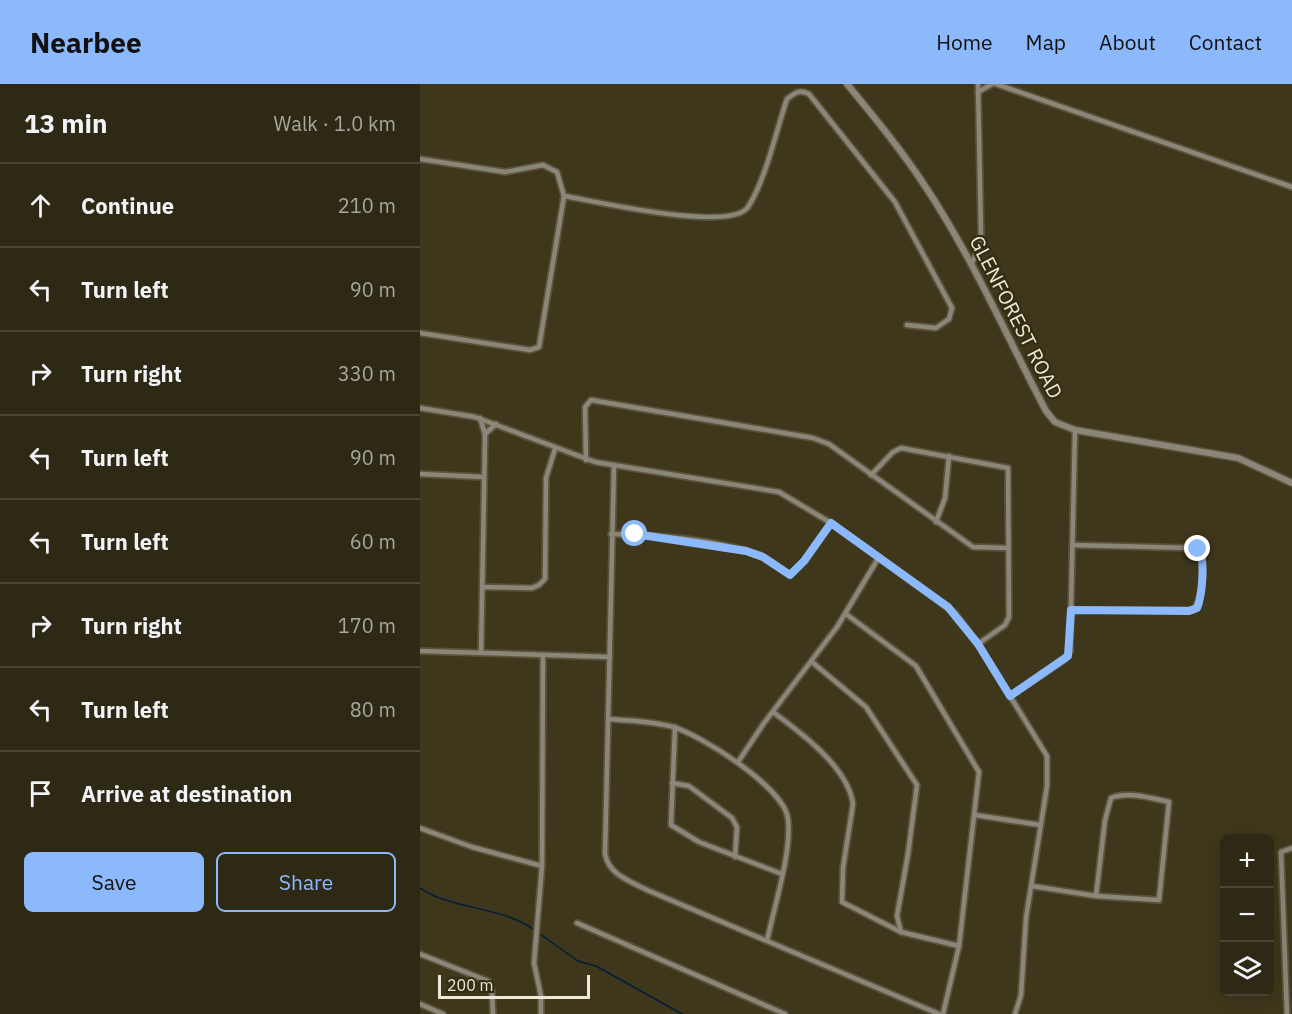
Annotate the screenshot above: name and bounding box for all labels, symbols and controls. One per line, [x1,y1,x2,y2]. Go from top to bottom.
text: Nearbee [30,24,142,61]
text: Home [936,28,993,56]
text: Map [1026,28,1066,56]
text: About [1099,28,1156,56]
text: Contact [1189,28,1262,56]
text: 13 min [24,106,108,140]
text: Walk · 1.0 km [274,110,396,137]
icon: ahead [24,189,57,222]
text: Continue [81,191,174,220]
text: 210 m [338,192,396,219]
street label: GLENFOREST ROAD [964,231,1069,403]
icon: left [24,273,57,306]
text: Turn left [81,275,169,304]
text: 90 m [350,276,396,303]
icon: right [24,357,57,390]
text: Turn right [81,359,182,388]
text: 330 m [338,360,396,387]
icon: left [24,441,57,474]
text: Turn left [81,443,169,472]
text: 90 m [350,444,396,471]
route start [621,520,647,546]
icon: left [24,525,57,558]
text: Turn left [81,527,169,556]
text: 60 m [350,528,396,555]
route end [1184,535,1210,561]
icon: right [24,609,57,642]
text: Turn right [81,611,182,640]
text: 170 m [338,612,396,639]
icon: left [24,693,57,726]
text: Turn left [81,695,169,724]
text: 80 m [350,696,396,723]
icon: arrive [24,777,57,810]
text: Arrive at destination [81,779,292,808]
map controls [1220,834,1274,996]
button: + [1220,834,1274,888]
button: Save [24,852,204,912]
button: Share [216,852,396,912]
button: − [1220,888,1274,942]
button: layers [1220,942,1274,996]
scale bar [438,972,590,1000]
text: 200 m [447,975,494,995]

